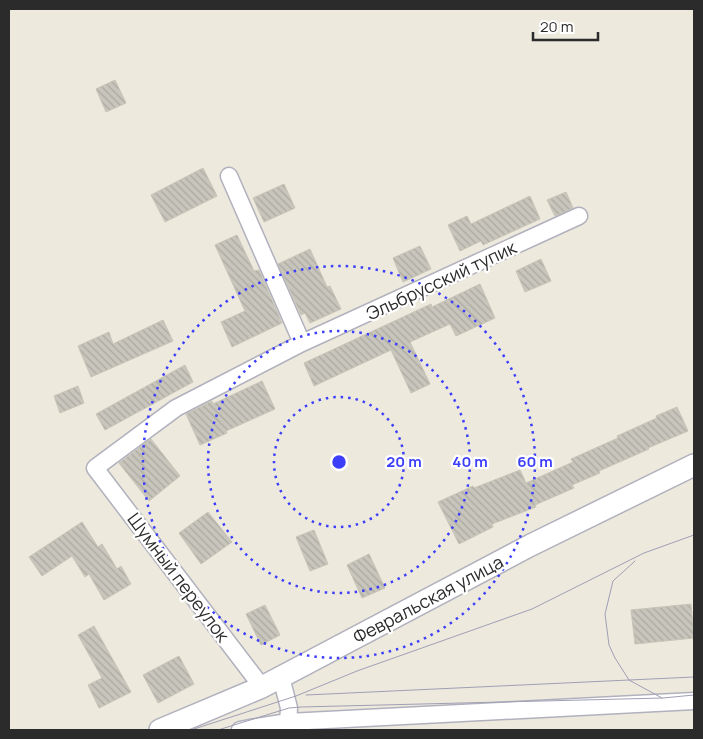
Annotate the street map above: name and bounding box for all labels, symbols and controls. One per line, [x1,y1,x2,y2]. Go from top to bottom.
scale bar [533,10,598,42]
text: 20 m [540,16,573,37]
street label: Эльбрусский тупик [362,234,521,325]
text: 20 m [386,451,422,472]
text: 40 m [452,451,488,472]
text: 60 m [517,451,553,472]
centre of rings [330,453,348,471]
street label: Шумный переулок [123,508,236,647]
street label: Февральская улица [349,549,507,649]

